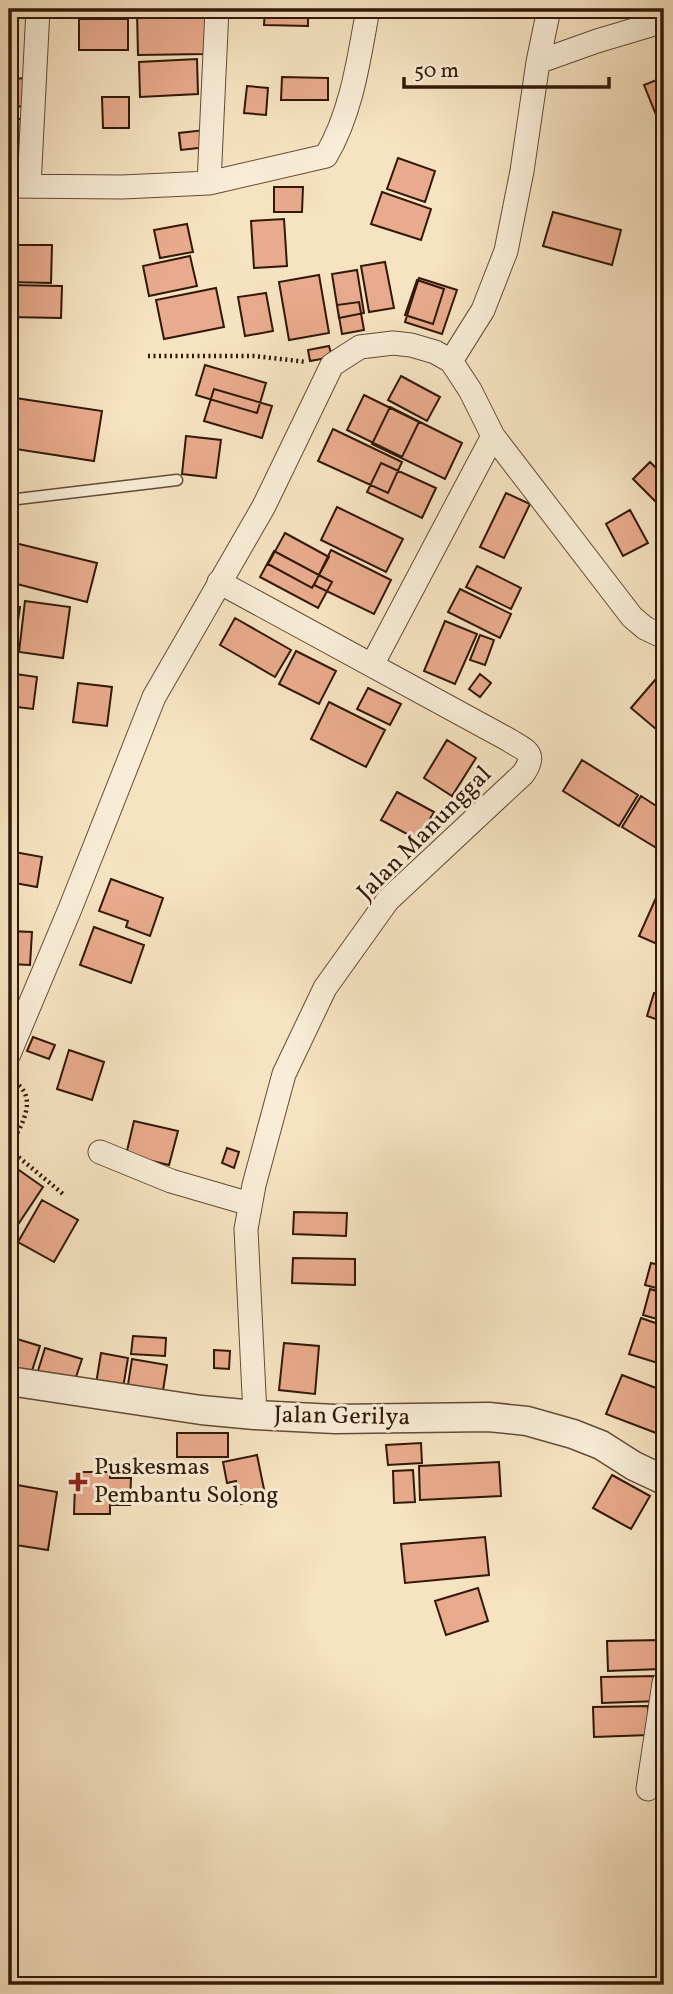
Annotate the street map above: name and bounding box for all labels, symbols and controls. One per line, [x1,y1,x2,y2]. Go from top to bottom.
scale bar [404,46,608,90]
text: 50 m [414,57,459,86]
street label: Jalan Manunggal [350,759,500,909]
street label: Jalan Gerilya [274,1399,410,1435]
place label: Puskesmas Pembantu Solong [94,1451,279,1513]
marker: Puskesmas Pembantu Solong [68,1472,88,1492]

